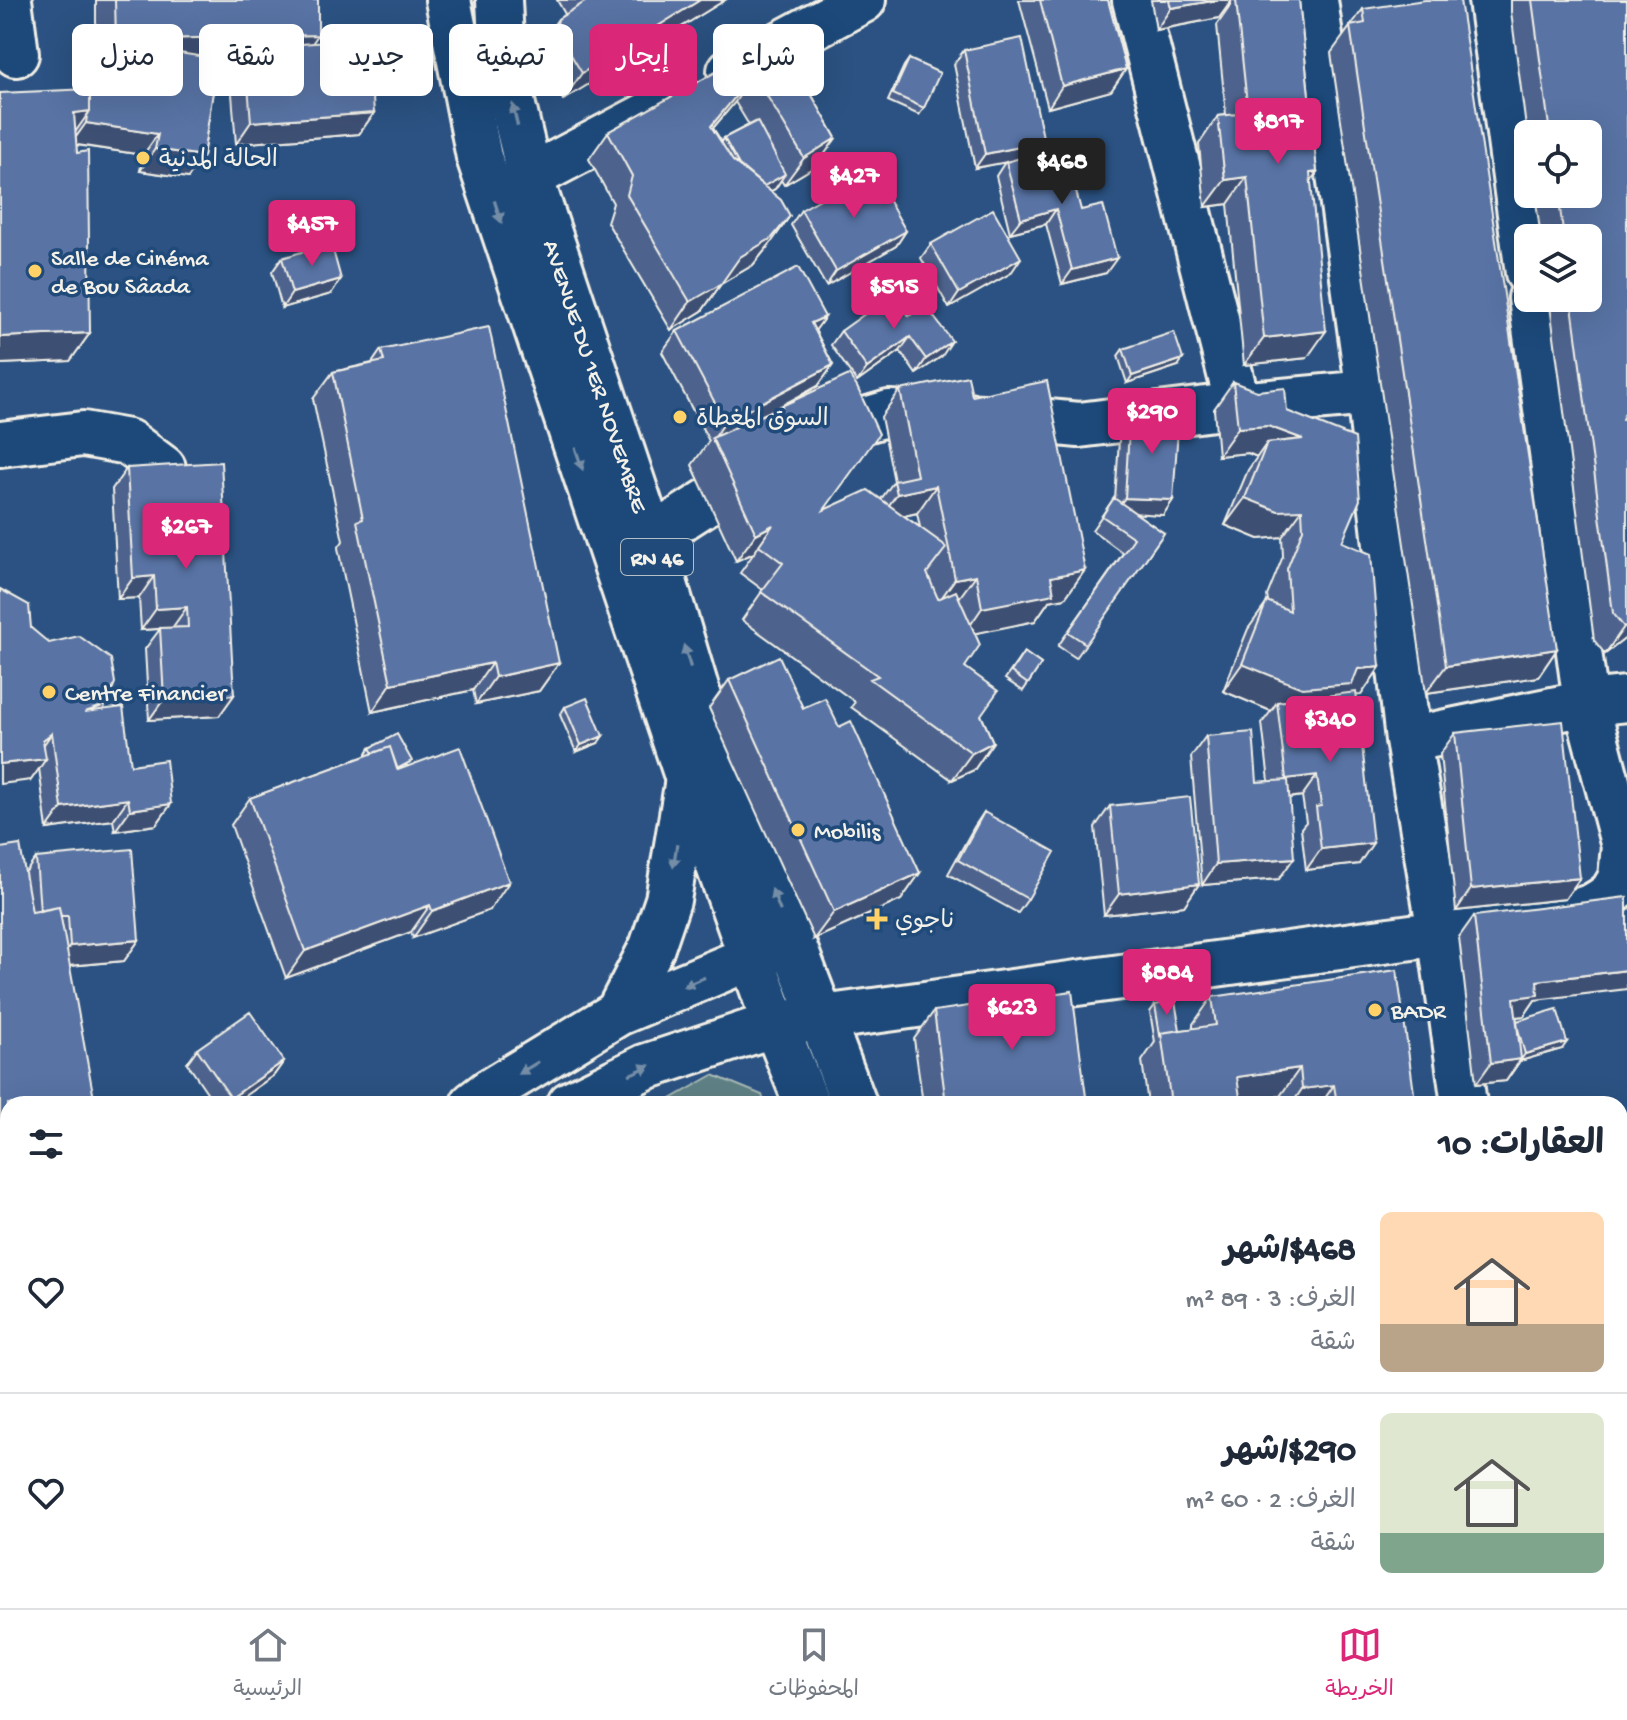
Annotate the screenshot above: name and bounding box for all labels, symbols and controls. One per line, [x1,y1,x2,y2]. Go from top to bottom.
chip: منزل [72,24,183,96]
chip: شقة [199,24,304,96]
chip: جديد [320,24,433,96]
chip: تصفية [449,24,573,96]
chip: إيجار [589,24,697,96]
chip: شراء [713,24,824,96]
pin: $817 [1231,98,1325,166]
one-way arrow [508,102,521,127]
text: $817 [1253,108,1303,139]
map controls [1514,120,1602,312]
button: locate [1514,120,1602,208]
pin: $468 [1015,138,1109,206]
place label: الحالة المدنية [159,147,278,176]
text: $468 [1036,148,1088,179]
marker: الحالة المدنية [134,149,152,167]
pin: $427 [807,152,901,220]
text: $427 [829,162,879,193]
pin: $457 [265,200,359,268]
one-way arrow [492,200,504,224]
text: $457 [286,210,338,241]
button: layers [1514,224,1602,312]
street label: AVENUE DU 1ER NOVEMBRE [534,237,653,518]
place label: Salle de Cinéma de Bou Sâada [51,246,209,303]
marker: Salle de Cinéma de Bou Sâada [26,262,44,280]
pin: $515 [847,263,941,331]
text: $515 [869,273,919,304]
pin: $290 [1105,388,1199,456]
text: $290 [1126,398,1178,429]
place label: السوق المغطاة [696,406,829,435]
marker: السوق المغطاة [671,408,689,426]
one-way arrow [574,447,586,471]
pin: $267 [139,503,233,571]
text: $267 [160,513,212,544]
road number: RN 46 [621,539,693,575]
one-way arrow [680,644,693,668]
place label: Centre Financier [65,681,229,710]
marker: Centre Financier [40,683,58,701]
pin: $340 [1283,696,1377,764]
text: $340 [1304,706,1356,737]
place label: Mobilis [814,819,881,848]
marker: Mobilis [789,821,807,839]
one-way arrow [668,844,681,869]
one-way arrow [769,888,782,912]
marker: ناجوي [866,908,888,930]
place label: ناجوي [895,908,954,937]
pin: $884 [1120,949,1214,1017]
text: $884 [1141,959,1193,990]
one-way arrow [682,975,706,988]
pin: $623 [965,984,1059,1052]
text: $623 [986,994,1038,1025]
place label: BADR [1390,999,1447,1028]
marker: BADR [1366,1001,1384,1019]
one-way arrow [517,1061,539,1075]
one-way arrow [628,1064,652,1077]
icon: filters [24,1122,68,1166]
text: العقارات: 10 [1438,1127,1604,1167]
text: $468/شهر [1224,1232,1356,1272]
icon: home [1444,1244,1540,1340]
icon: heart [24,1270,68,1314]
text: الغرف: 3 · 89 m² [1186,1286,1356,1317]
text: شقة [1311,1329,1356,1360]
text: $290/شهر [1223,1433,1356,1473]
icon: home [1444,1445,1540,1541]
icon: heart [24,1471,68,1515]
text: الغرف: 2 · 60 m² [1186,1487,1356,1518]
text: شقة [1311,1530,1356,1561]
tab: الرئيسية [233,1623,302,1707]
tab: المحفوظات [768,1623,859,1707]
tab: الخريطة [1325,1623,1394,1707]

